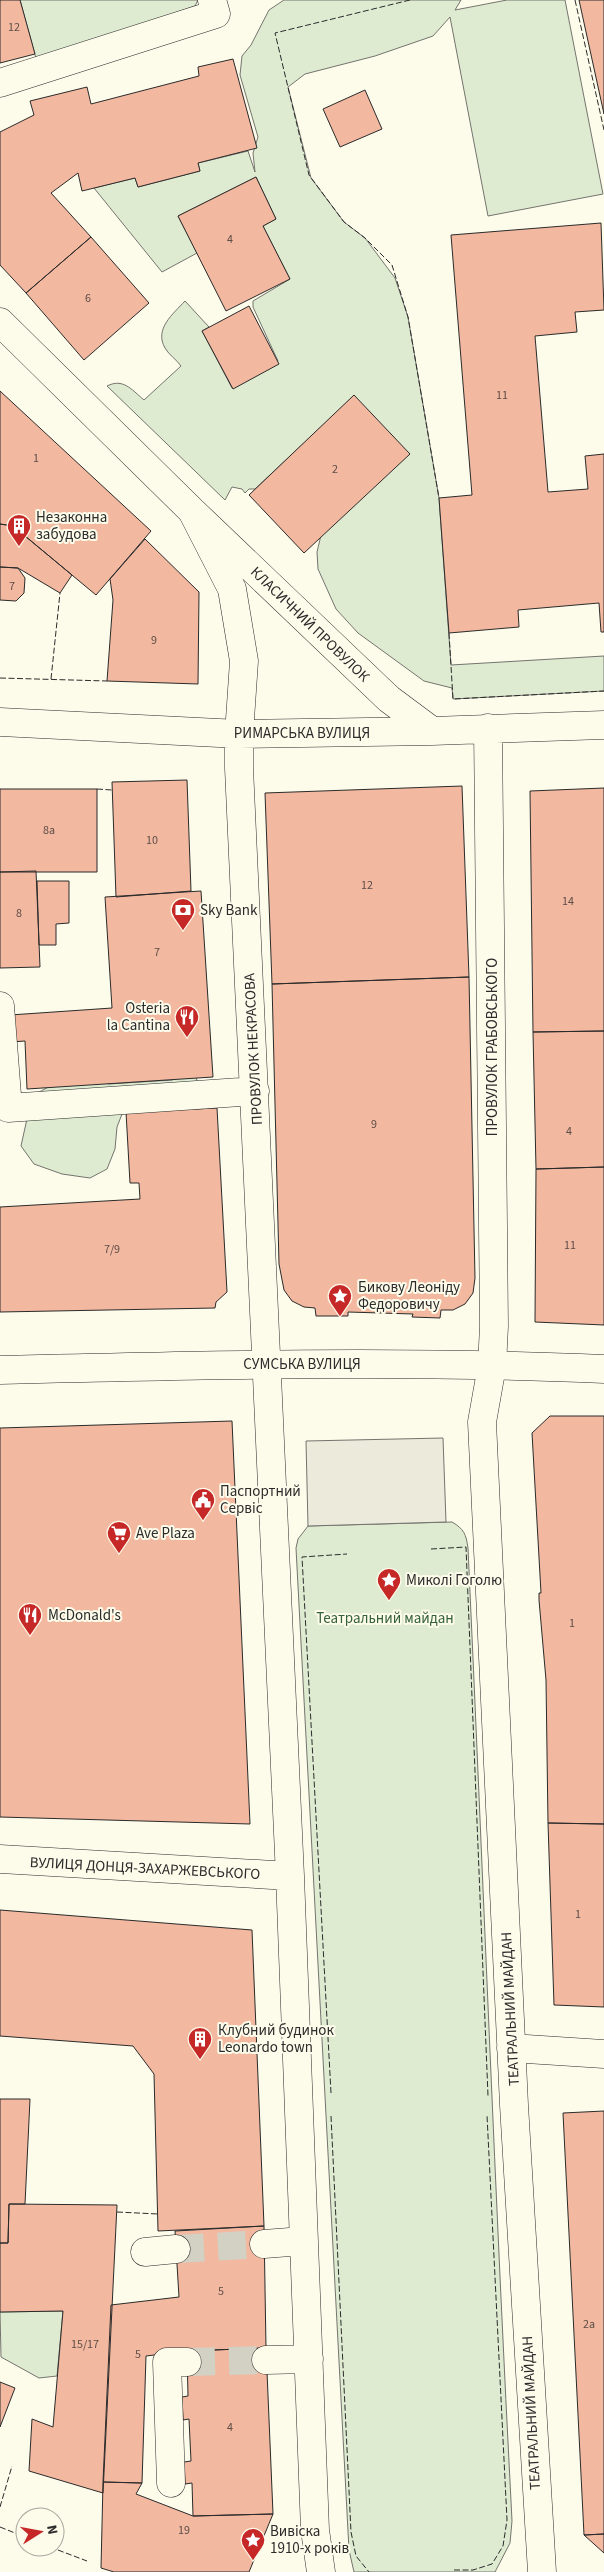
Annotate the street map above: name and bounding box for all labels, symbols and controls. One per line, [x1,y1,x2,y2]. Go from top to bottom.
house number: 12 [8,19,20,36]
house number: 4 [227,231,233,248]
house number: 6 [85,290,91,307]
house number: 11 [496,387,508,404]
house number: 1 [33,450,39,467]
house number: 2 [332,461,338,478]
place label: Незаконна забудова [36,507,107,545]
building icon: Незаконна забудова [6,513,32,547]
street label: КЛАСИЧНИЙ ПРОВУЛОК [246,562,374,687]
house number: 7 [9,578,15,595]
house number: 9 [151,632,157,649]
street label: РИМАРСЬКА ВУЛИЦЯ [234,723,370,744]
house number: 8а [43,822,55,839]
house number: 10 [146,832,158,849]
house number: 12 [361,877,373,894]
house number: 14 [562,893,574,910]
bank icon: Sky Bank [170,897,196,931]
place label: Sky Bank [200,900,258,921]
house number: 8 [16,905,22,922]
house number: 7 [154,944,160,961]
street label: ПРОВУЛОК ГРАБОВСЬКОГО [482,958,503,1136]
street label: ПРОВУЛОК НЕКРАСОВА [239,972,268,1125]
place label: Osteria la Cantina [107,998,170,1036]
restaurant icon: Osteria la Cantina [174,1004,200,1038]
house number: 9 [371,1116,377,1133]
house number: 4 [566,1123,572,1140]
house number: 11 [564,1237,576,1254]
house number: 7/9 [104,1241,120,1258]
place label: Бикову Леоніду Федоровичу [358,1277,460,1315]
place icon: Бикову Леоніду Федоровичу [327,1283,353,1317]
street label: СУМСЬКА ВУЛИЦЯ [243,1354,361,1375]
place label: Паспортний Сервіс [220,1481,301,1519]
public building icon: Паспортний Сервіс [190,1487,216,1521]
supermarket icon: Ave Plaza [106,1520,132,1554]
place label: Ave Plaza [136,1523,195,1544]
place icon: Миколі Гоголю [376,1567,402,1601]
place label: Миколі Гоголю [406,1570,502,1591]
restaurant icon: McDonald's [17,1602,43,1636]
place label: McDonald's [48,1605,121,1626]
park label: Театральний майдан [316,1608,454,1629]
house number: 1 [569,1615,575,1632]
street label: ВУЛИЦЯ ДОНЦЯ-ЗАХАРЖЕВСЬКОГО [29,1852,261,1885]
house number: 1 [575,1906,581,1923]
street label: ТЕАТРАЛЬНИЙ МАЙДАН [496,1931,525,2087]
place label: Клубний будинок Leonardo town [218,2020,334,2058]
building icon: Клубний будинок Leonardo town [187,2026,213,2060]
house number: 5 [218,2283,224,2300]
house number: 2а [583,2316,595,2333]
street label: ТЕАТРАЛЬНИЙ МАЙДАН [517,2335,546,2491]
house number: 15/17 [71,2336,99,2353]
house number: 5 [135,2346,141,2363]
house number: 4 [227,2419,233,2436]
north arrow [15,2507,65,2557]
place label: Вивіска 1910-х років [270,2521,350,2559]
house number: 19 [178,2522,190,2539]
text: N [41,2523,62,2536]
place icon: Вивіска 1910-х років [240,2527,266,2561]

